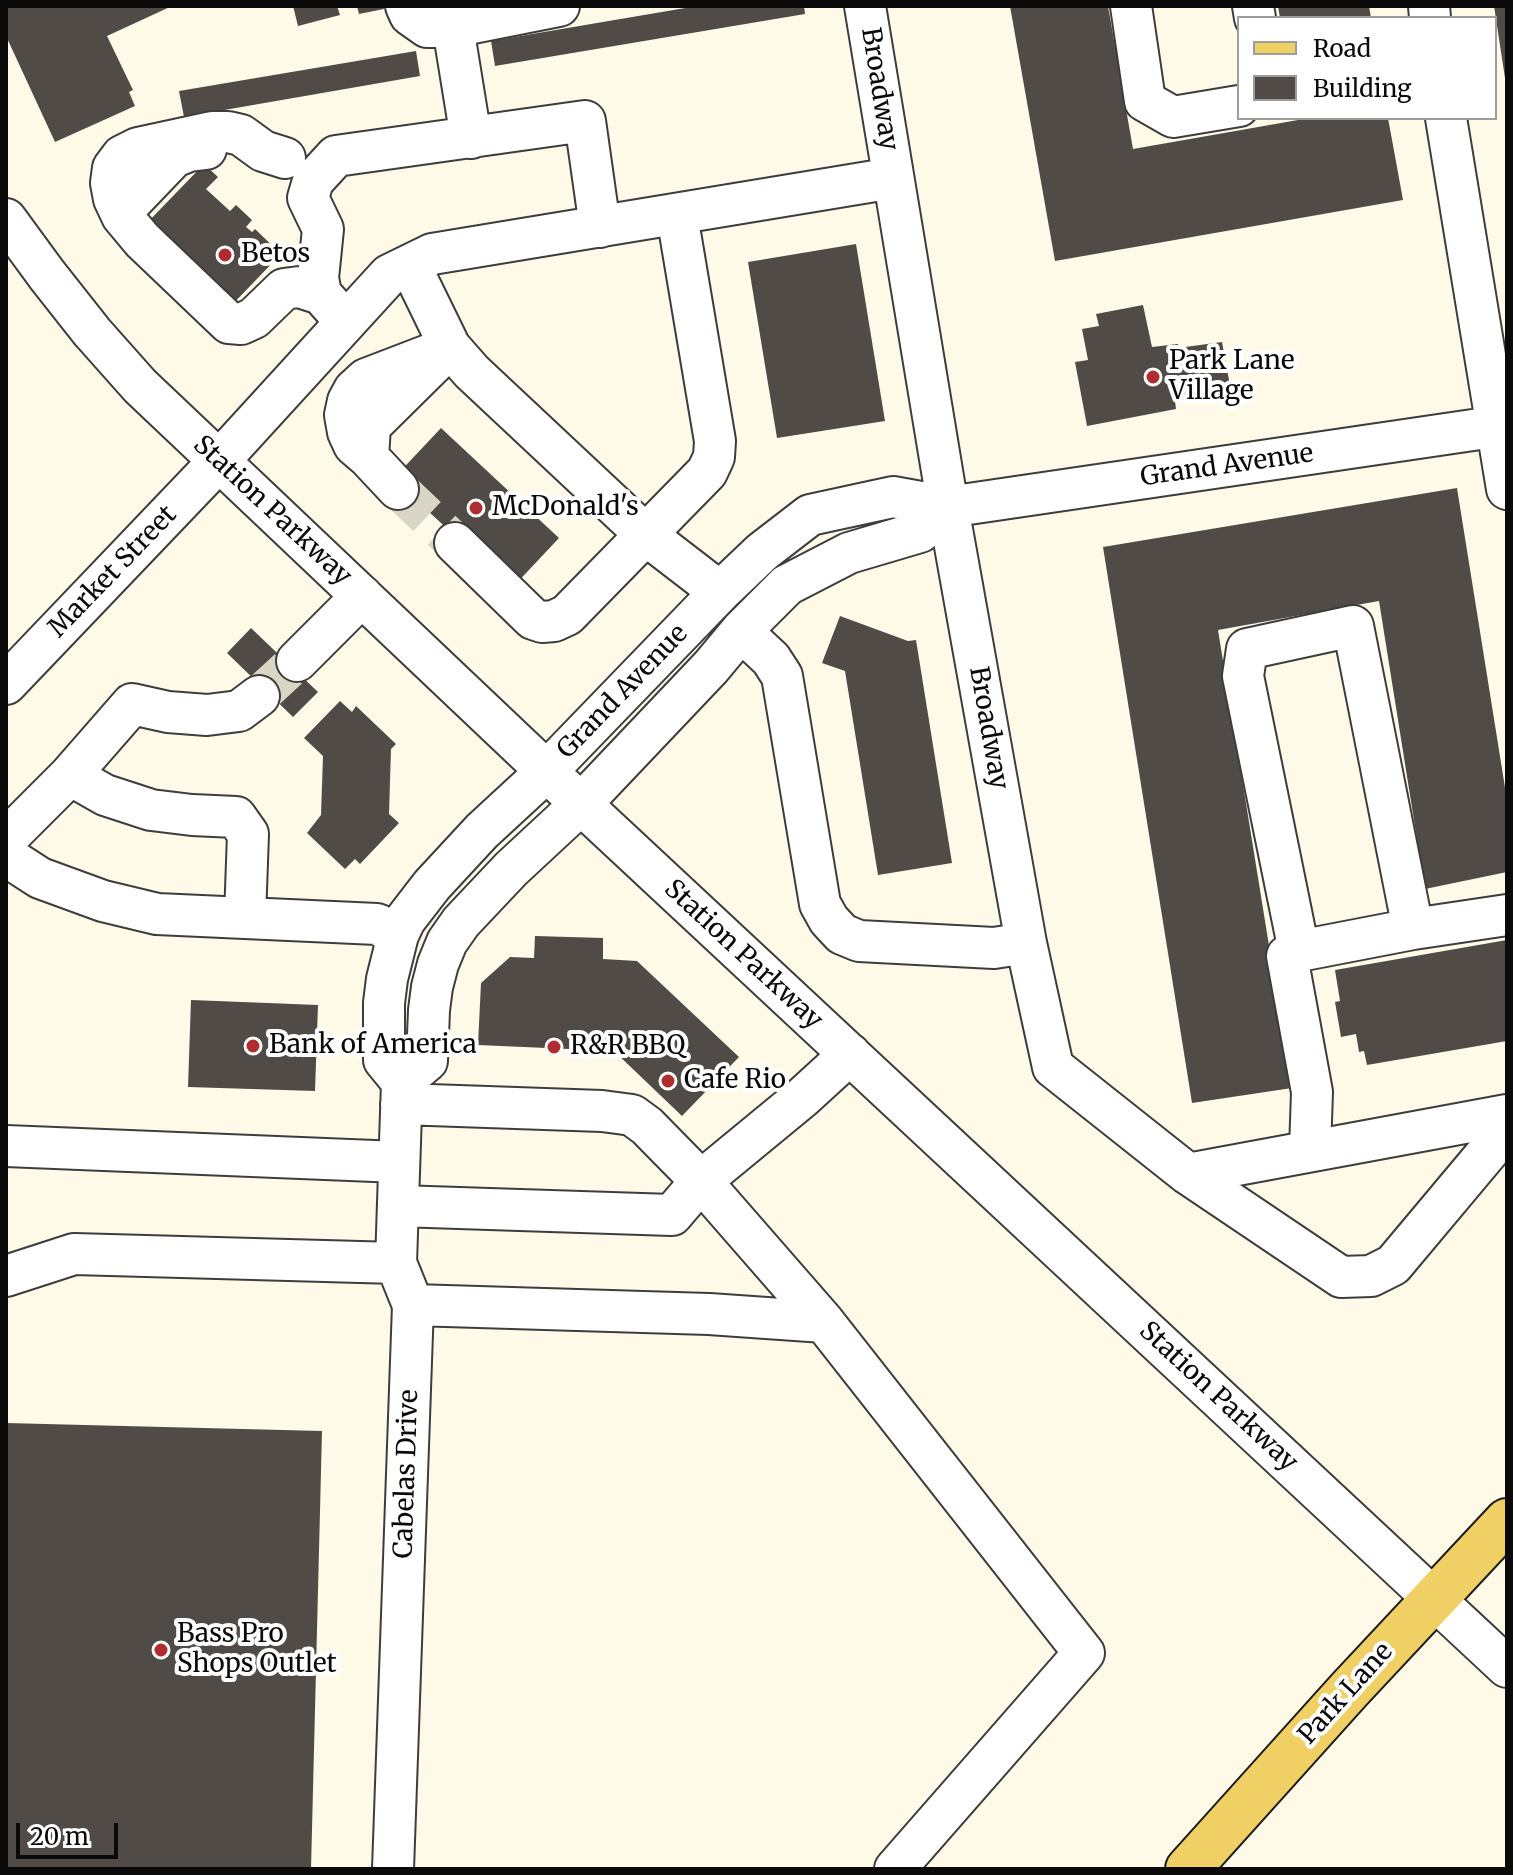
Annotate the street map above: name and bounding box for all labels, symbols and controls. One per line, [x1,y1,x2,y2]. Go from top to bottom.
legend [1237,16,1497,120]
street label: Broadway [854,25,904,153]
text: Road [1313,33,1371,64]
text: Building [1313,73,1412,104]
place label: Betos [241,239,310,271]
marker: Betos [216,246,234,264]
place label: Park Lane Village [1169,346,1295,408]
marker: Park Lane Village [1144,368,1162,386]
street label: Station Parkway [186,430,358,592]
street label: Grand Avenue [1139,438,1315,494]
place label: McDonald's [492,492,639,524]
marker: McDonald's [467,499,485,517]
street label: Market Street [42,500,184,644]
street label: Grand Avenue [551,619,695,765]
street label: Broadway [962,664,1014,792]
street label: Station Parkway [657,874,829,1036]
place label: Bank of America [269,1030,477,1062]
place label: R&R BBQ [570,1031,685,1063]
marker: Bank of America [244,1037,262,1055]
marker: R&R BBQ [545,1038,563,1056]
place label: Cafe Rio [684,1065,786,1097]
marker: Cafe Rio [659,1072,677,1090]
street label: Station Parkway [1132,1316,1304,1478]
street label: Cabelas Drive [388,1389,426,1559]
place label: Bass Pro Shops Outlet [177,1619,337,1680]
street label: Park Lane [1292,1637,1400,1751]
marker: Bass Pro Shops Outlet [152,1641,170,1659]
scale bar [20,1807,122,1857]
text: 20 m [30,1821,89,1852]

